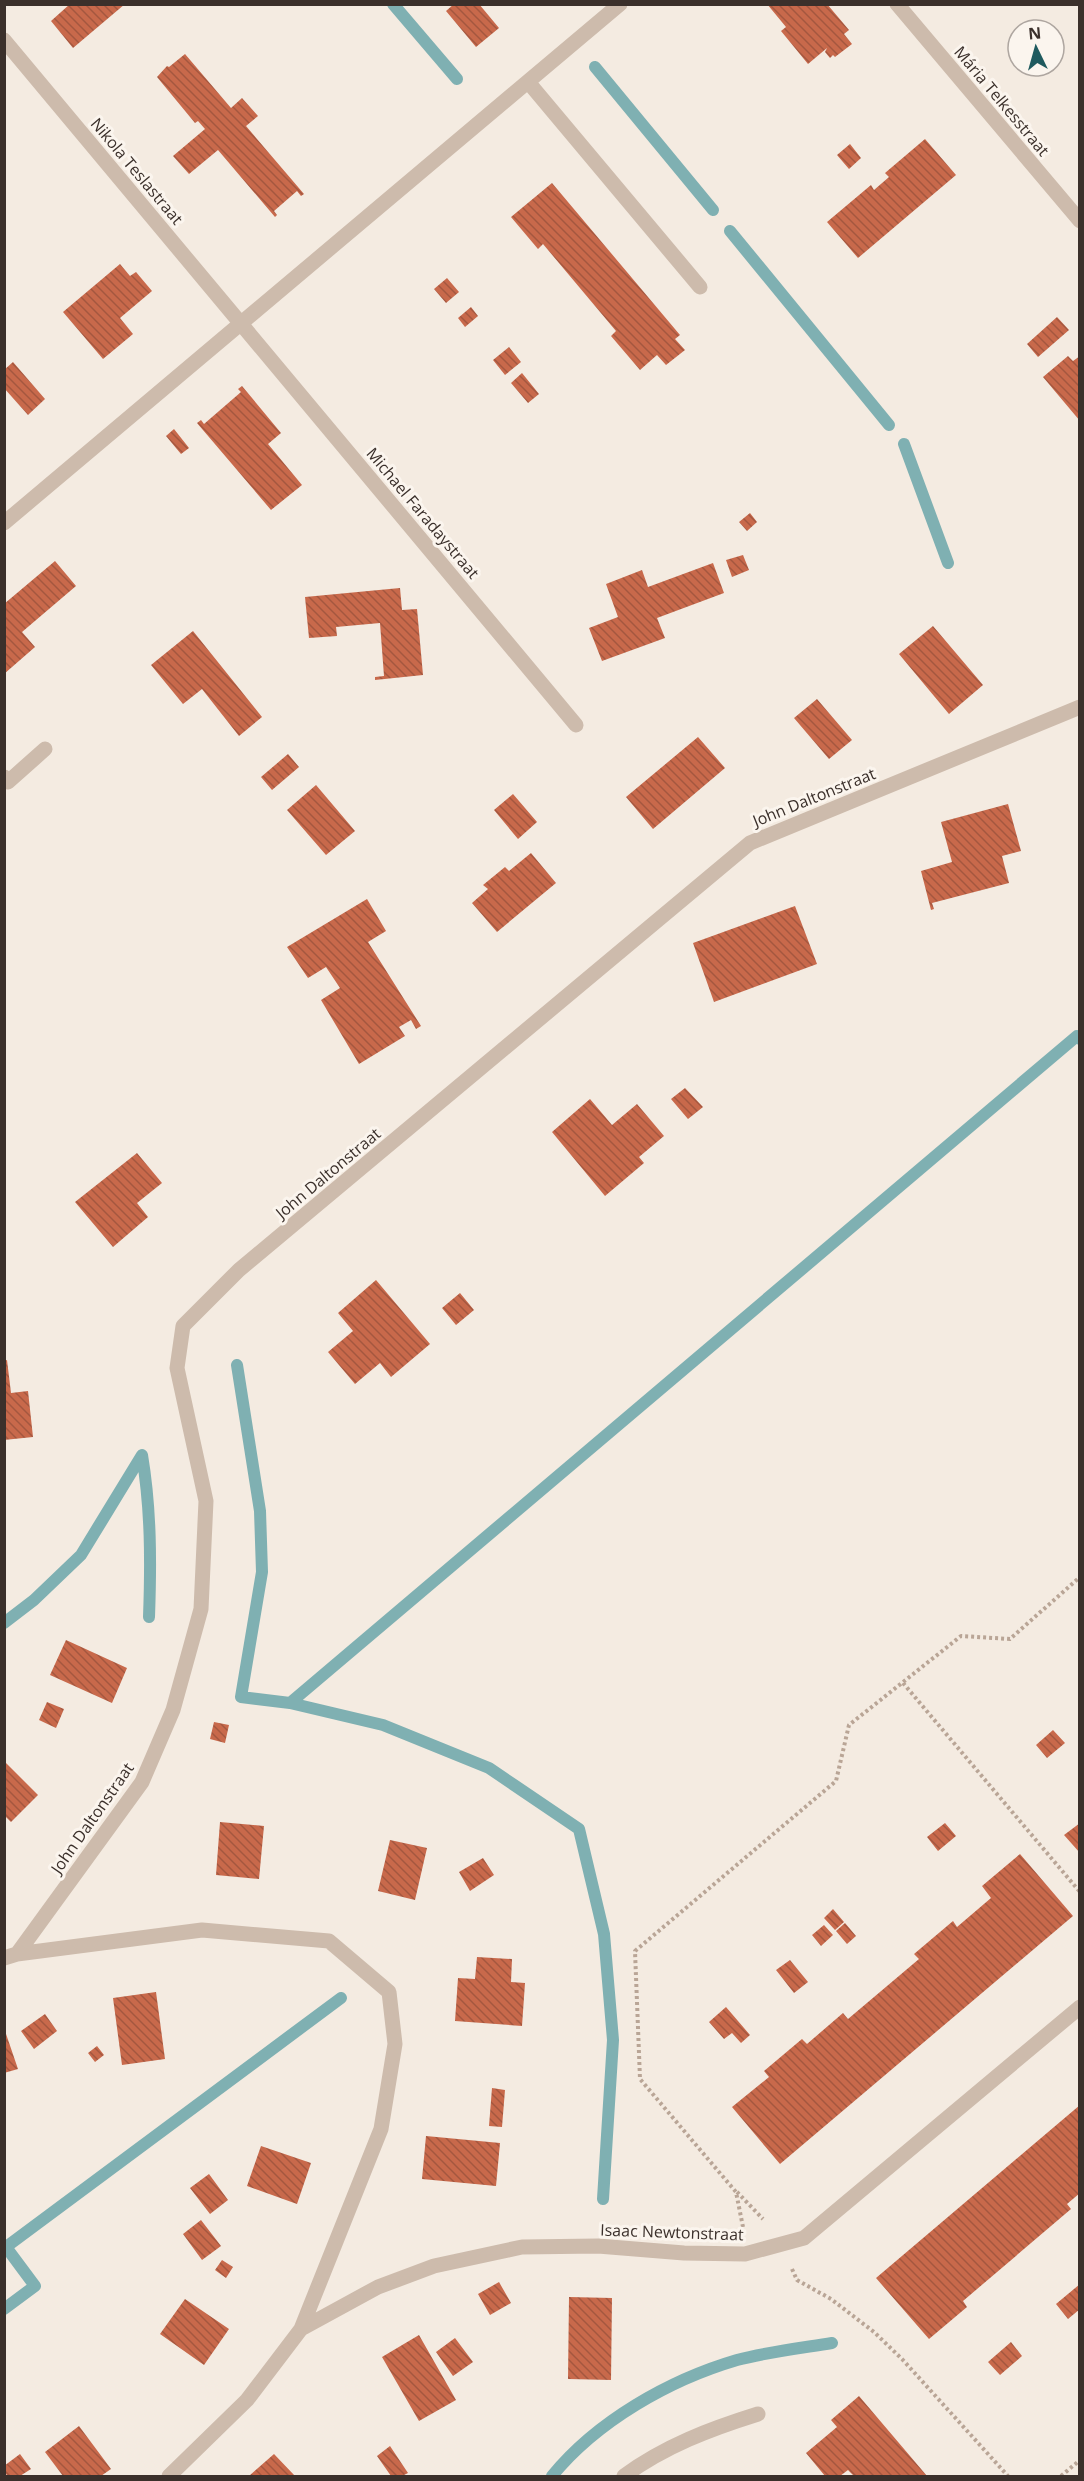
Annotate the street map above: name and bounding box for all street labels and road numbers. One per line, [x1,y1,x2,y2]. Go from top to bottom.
street label: Mária Telkesstraat [950,41,1055,161]
street label: Nikola Teslastraat [86,113,188,229]
street label: Michael Faradaystraat [362,443,485,583]
street label: John Daltonstraat [747,762,879,832]
street label: John Daltonstraat [269,1122,385,1225]
street label: John Daltonstraat [44,1758,139,1879]
street label: Isaac Newtonstraat [600,2219,744,2246]

